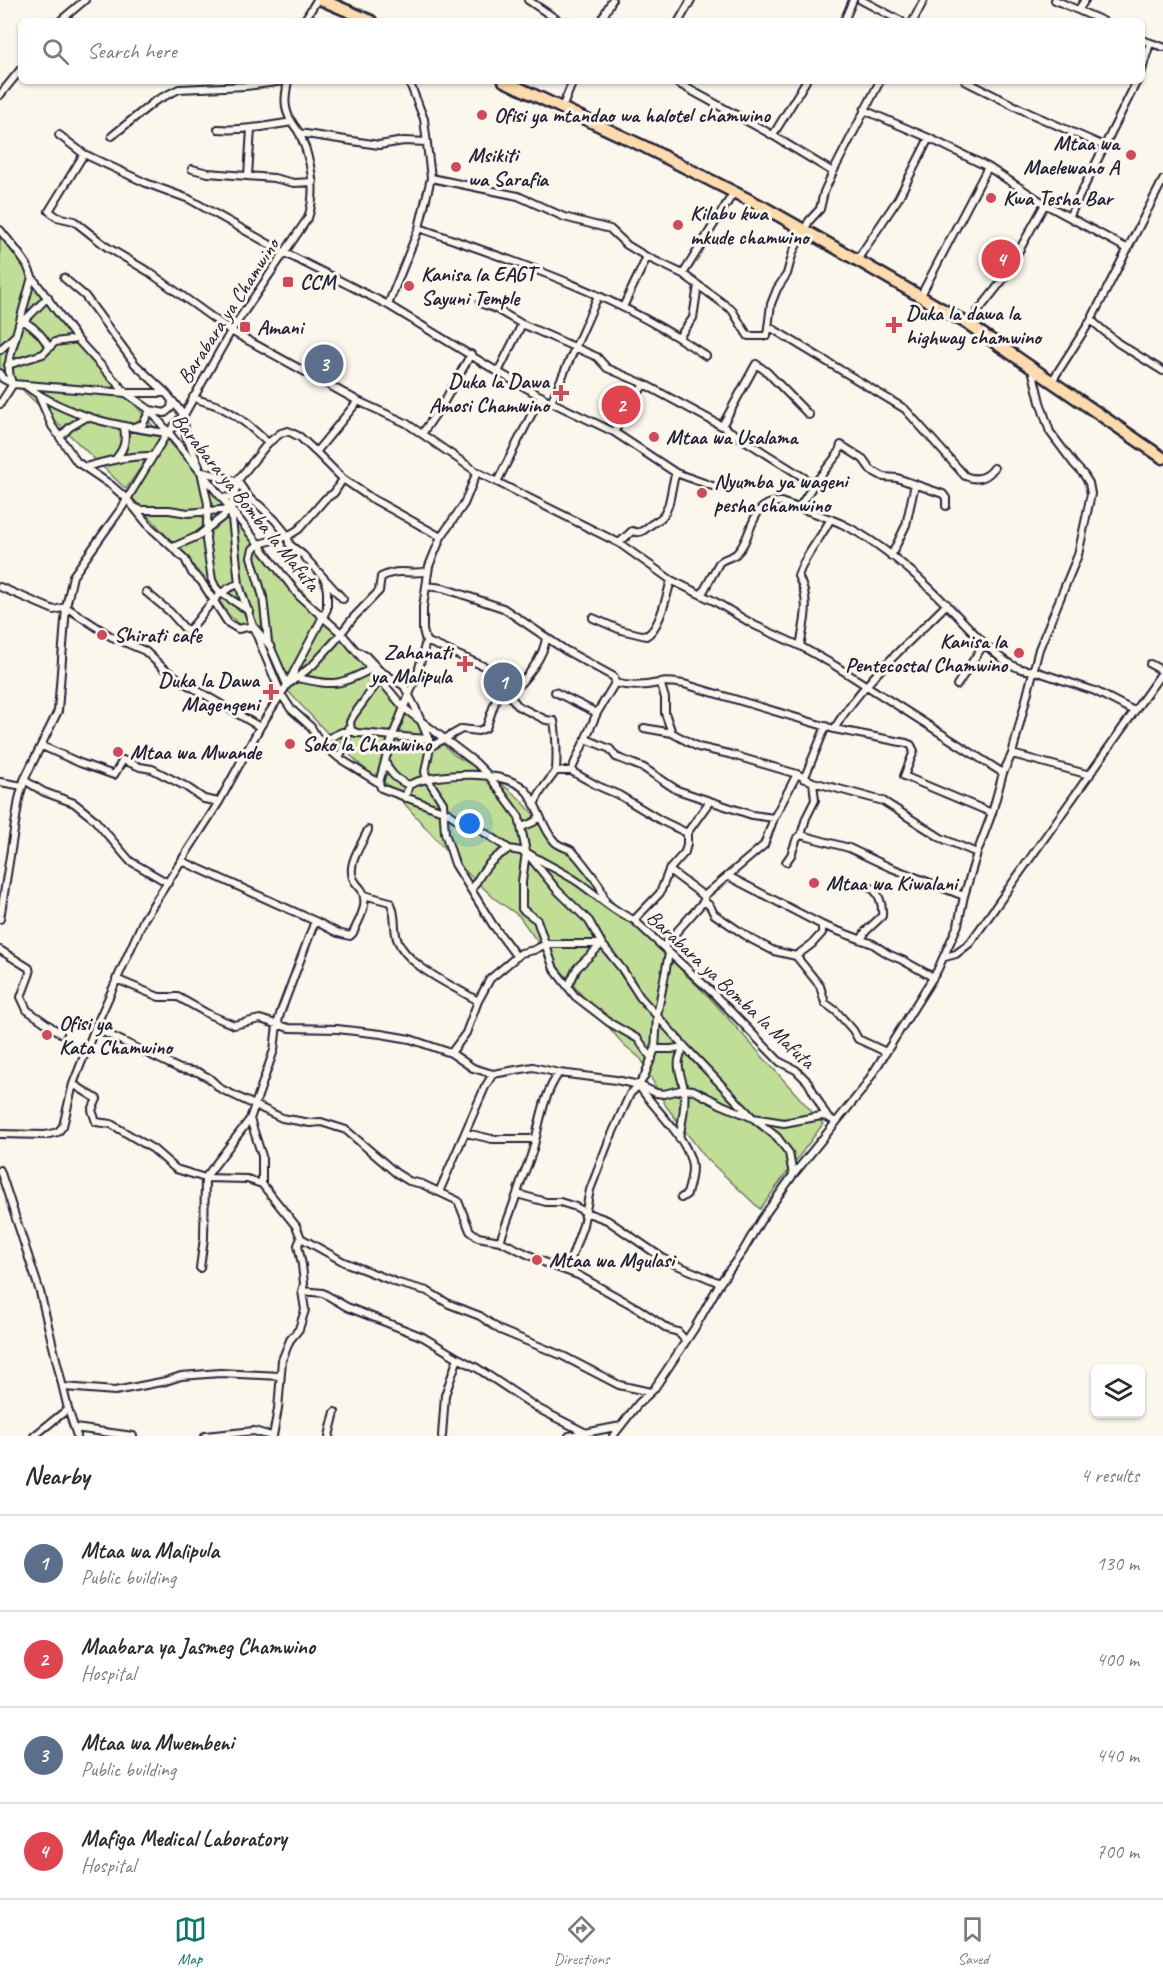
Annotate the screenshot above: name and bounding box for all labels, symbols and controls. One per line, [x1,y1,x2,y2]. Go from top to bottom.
search box [18,18,1145,84]
icon: search [39,35,72,68]
text: Search here [87,37,177,65]
place label: Ofisi ya mtandao wa halotel chamwino [494,102,771,129]
marker: Ofisi ya mtandao wa halotel chamwino [475,108,489,122]
place label: Mtaa wa Maelewano A [1023,130,1121,180]
place label: Msikiti wa Sarafia [468,142,549,192]
marker: Mtaa wa Maelewano A [1124,148,1138,162]
marker: Msikiti wa Sarafia [449,160,463,174]
place label: Kwa Tesha Bar [1003,185,1115,211]
marker: Kwa Tesha Bar [984,191,998,205]
place label: Kilabu kwa mkude chamwino [690,200,811,250]
marker: Kilabu kwa mkude chamwino [671,218,685,232]
street label: Barabara ya Chamwino [171,231,286,389]
pin: 4 [982,236,1020,282]
place label: Kanisa la EAGT Sayuni Temple [421,261,540,311]
place label: CCM [300,269,337,295]
marker: CCM [281,275,295,289]
marker: Kanisa la EAGT Sayuni Temple [402,279,416,293]
place label: Duka la dawa la highway chamwino [906,300,1043,351]
place label: Amani [257,314,306,340]
marker: Duka la dawa la highway chamwino [887,318,901,332]
marker: Amani [238,320,252,334]
pin: 3 [304,342,344,386]
place label: Duka la Dawa Amosi Chamwino [429,368,551,418]
pin: 2 [602,382,640,428]
marker: Duka la Dawa Amosi Chamwino [554,386,568,400]
street label: Barabara ya Bomba la Mafuta [166,408,327,597]
place label: Mtaa wa Usalama [666,424,800,450]
marker: Mtaa wa Usalama [647,430,661,444]
place label: Nyumba ya wageni pesha chamwino [714,468,850,518]
marker: Nyumba ya wageni pesha chamwino [695,486,709,500]
place label: Shirati cafe [114,622,203,648]
marker: Shirati cafe [95,628,109,642]
place label: Kanisa la Pentecostal Chamwino [845,628,1009,678]
place label: Zahanati ya Malipula [369,639,455,689]
marker: Kanisa la Pentecostal Chamwino [1012,646,1026,660]
marker: Zahanati ya Malipula [456,655,474,673]
pin: 1 [484,660,522,704]
place label: Duka la Dawa Magengeni [158,667,262,717]
marker: Duka la Dawa Magengeni [264,685,278,699]
place label: Soko la Chamwino [302,731,433,757]
marker: Soko la Chamwino [283,737,297,751]
place label: Mtaa wa Mwande [130,739,263,765]
marker: Mtaa wa Mwande [111,745,125,759]
your location [455,809,484,838]
place label: Mtaa wa Kiwalani [826,870,960,896]
marker: Mtaa wa Kiwalani [807,876,821,890]
street label: Barabara ya Bomba la Mafuta [641,904,822,1075]
place label: Ofisi ya Kata Chamwino [59,1010,174,1060]
marker: Ofisi ya Kata Chamwino [40,1028,54,1042]
place label: Mtaa wa Mgulasi [549,1247,677,1273]
marker: Mtaa wa Mgulasi [530,1253,544,1267]
map controls [1091,1364,1145,1418]
button: layers [1091,1364,1145,1418]
text: Nearby [24,1459,89,1492]
text: 4 results [1080,1463,1139,1488]
text: Mtaa wa Malipula [81,1537,219,1565]
text: 1 [39,1551,48,1576]
text: 130 m [1096,1551,1139,1576]
text: Public building [81,1565,176,1590]
text: Maabara ya Jasmeg Chamwino [81,1633,315,1661]
text: 2 [39,1647,48,1672]
text: 400 m [1096,1647,1139,1672]
text: Hospital [81,1661,136,1686]
text: Mtaa wa Mwembeni [81,1729,234,1757]
text: 3 [39,1743,48,1768]
text: 440 m [1096,1743,1139,1768]
text: Public building [81,1757,176,1782]
text: Mafiga Medical Laboratory [81,1825,286,1853]
text: 4 [39,1839,48,1864]
text: 700 m [1096,1839,1139,1864]
text: Hospital [81,1853,136,1878]
tab: Map [174,1913,207,1969]
tab: Directions [554,1913,609,1969]
tab: Saved [956,1913,989,1969]

